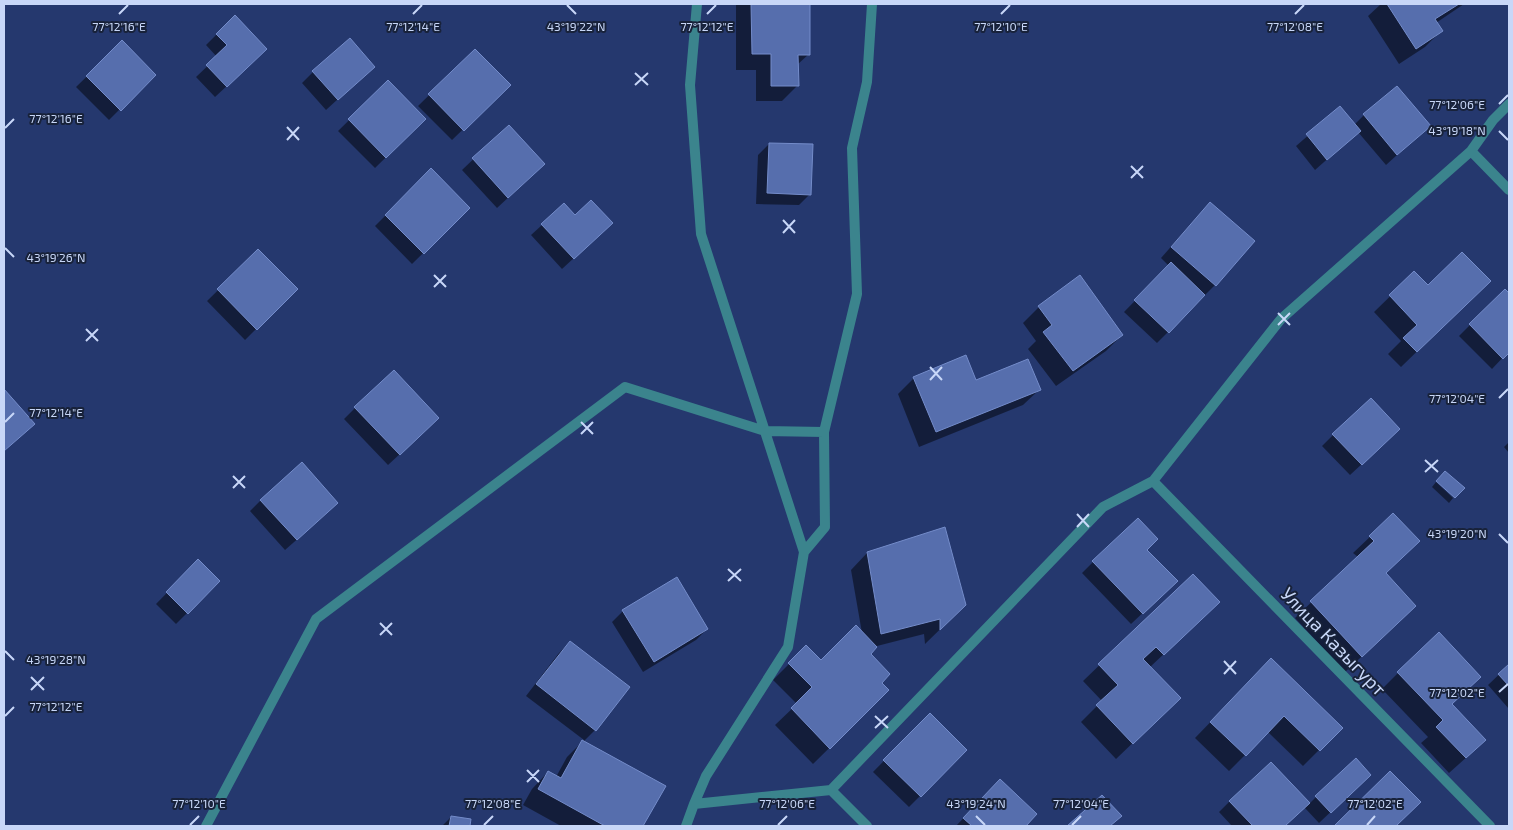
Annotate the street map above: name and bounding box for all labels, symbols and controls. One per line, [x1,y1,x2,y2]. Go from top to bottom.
text: 77°12'16"E [92,19,146,33]
text: 77°12'14"E [386,19,440,33]
text: 43°19'22"N [547,19,605,33]
text: 77°12'12"E [680,19,734,33]
text: 77°12'10"E [974,19,1028,33]
text: 77°12'08"E [1267,19,1323,33]
text: 77°12'06"E [1429,97,1485,111]
text: 77°12'16"E [29,111,83,125]
text: 43°19'18"N [1428,123,1486,137]
text: 43°19'26"N [27,250,85,264]
text: 77°12'04"E [1429,391,1485,405]
text: 77°12'14"E [29,405,83,419]
text: 43°19'20"N [1427,526,1487,540]
street label: Улица Казыгурт [1276,582,1391,701]
text: 43°19'28"N [26,652,86,666]
text: 77°12'02"E [1429,685,1485,699]
text: 77°12'12"E [29,699,83,713]
text: 77°12'10"E [172,796,226,810]
text: 77°12'08"E [465,796,521,810]
text: 77°12'06"E [759,796,815,810]
text: 43°19'24"N [946,796,1006,810]
text: 77°12'04"E [1053,796,1109,810]
text: 77°12'02"E [1347,796,1403,810]

